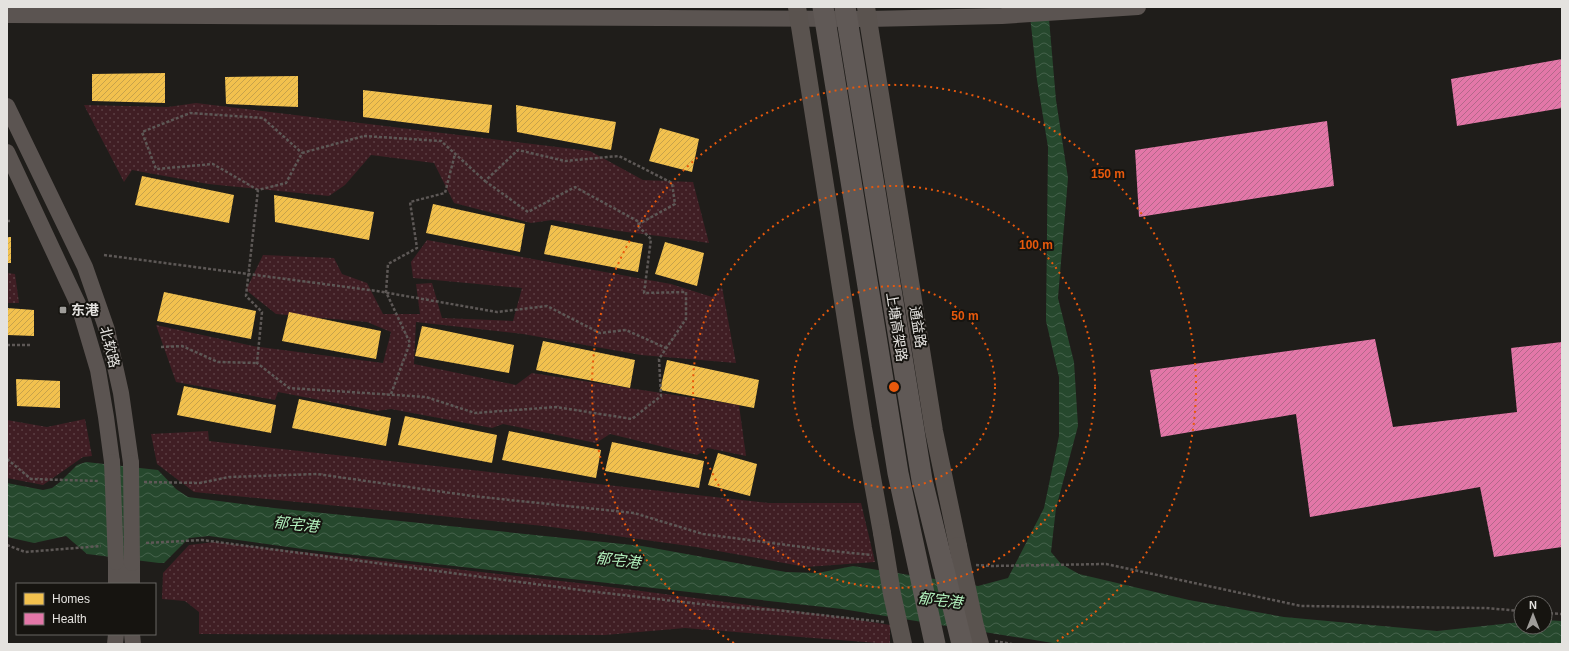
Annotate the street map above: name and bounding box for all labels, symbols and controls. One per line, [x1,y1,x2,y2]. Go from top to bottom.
text: 150 m [1091,167,1125,181]
text: 100 m [1019,238,1053,252]
street label: 上塘高架路 [884,291,910,363]
place label: 东港 [71,302,99,318]
marker: 东港 [58,305,68,315]
street label: 通益路 [907,305,929,349]
text: 50 m [951,309,979,323]
street label: 北软路 [97,325,123,369]
centre of rings [887,380,901,394]
water label: 郁宅港 [273,513,321,535]
water label: 郁宅港 [595,549,643,571]
legend [16,583,156,635]
water label: 郁宅港 [917,589,965,611]
text: Homes [52,592,90,606]
north arrow [1513,595,1553,635]
text: N [1529,599,1537,611]
text: Health [52,612,87,626]

